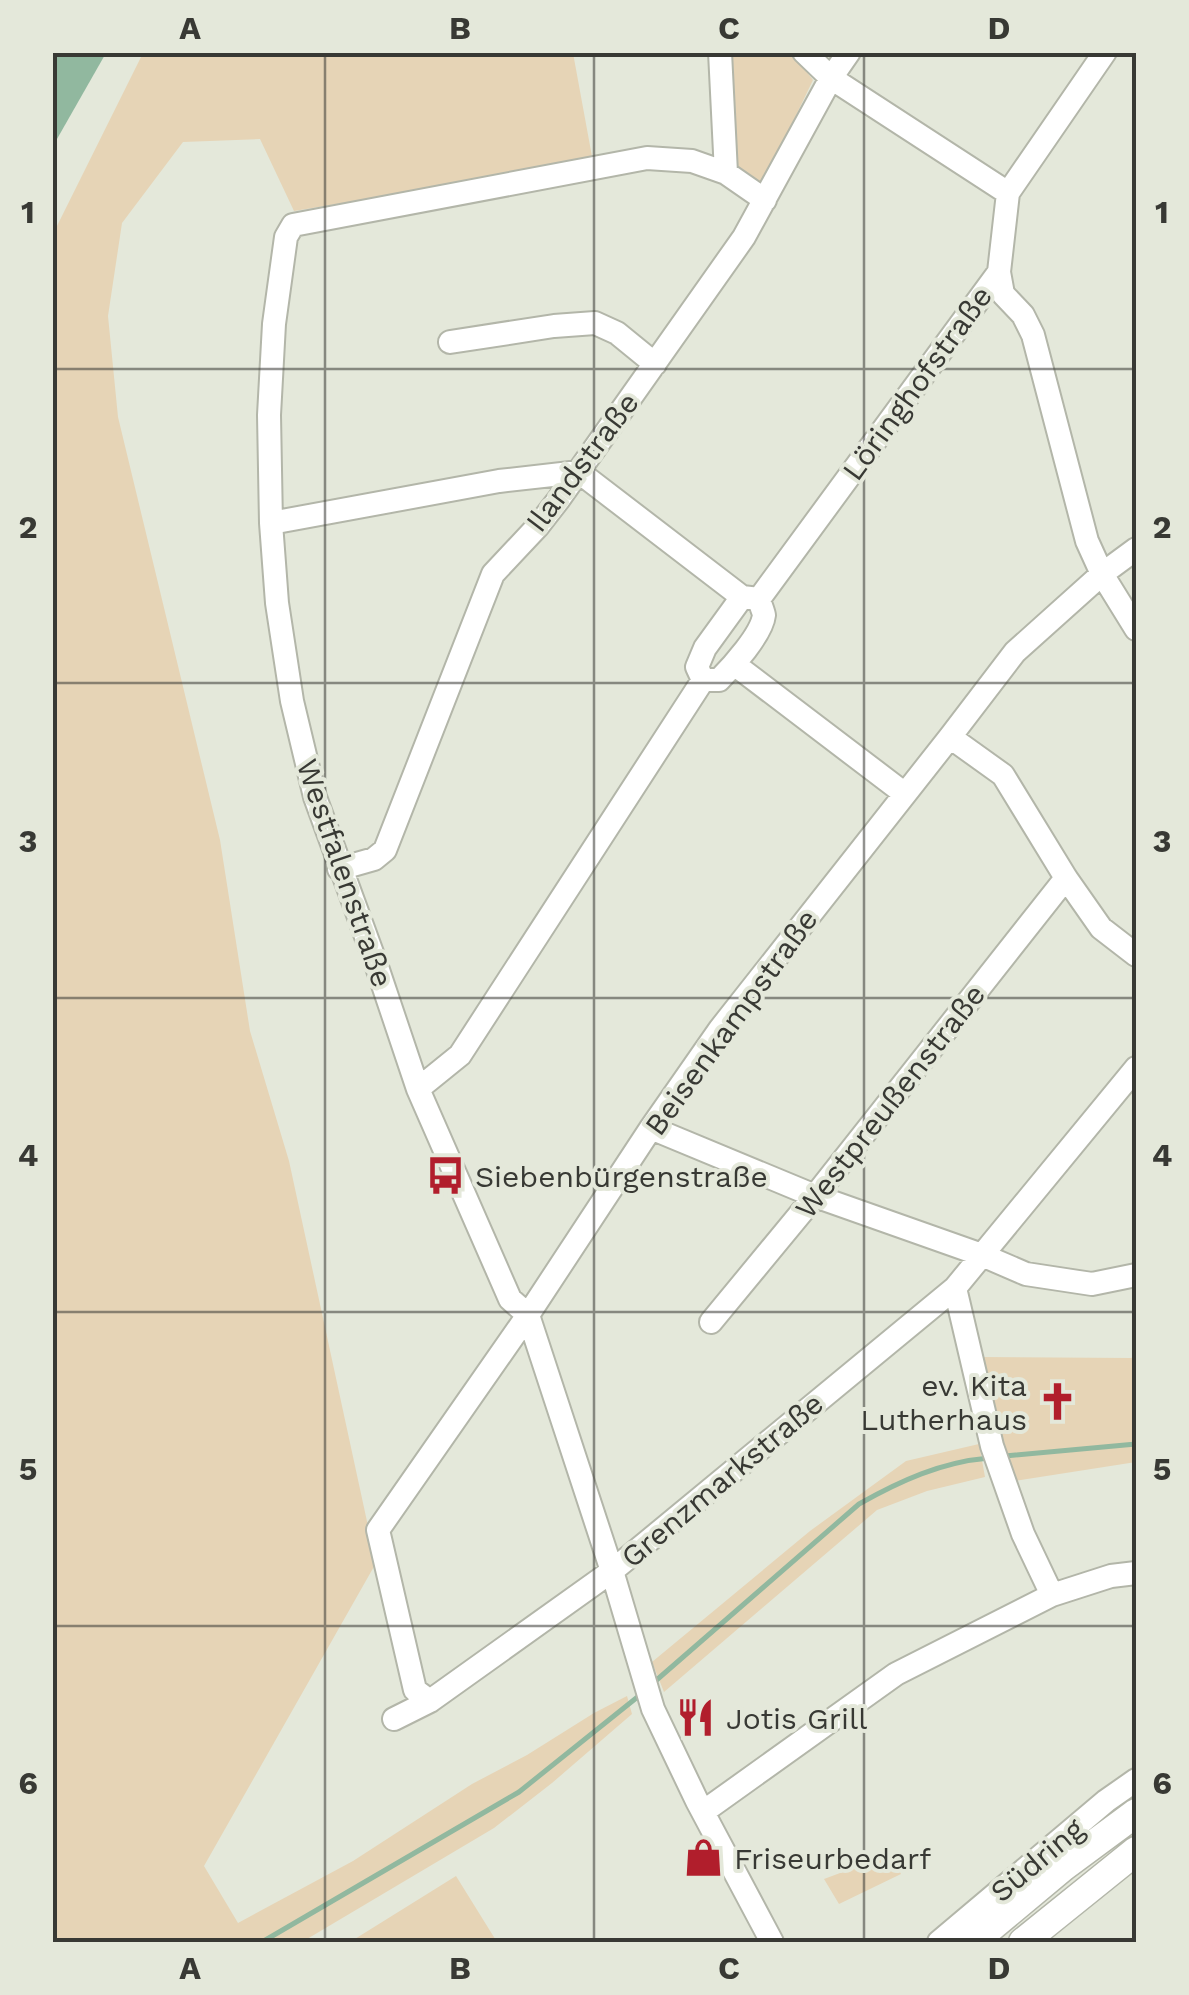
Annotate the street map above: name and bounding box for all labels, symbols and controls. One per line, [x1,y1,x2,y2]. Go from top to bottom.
text: A [179,9,201,47]
text: B [449,9,471,47]
text: C [718,9,740,47]
text: D [988,9,1010,47]
text: 1 [21,193,35,231]
text: 1 [1155,193,1169,231]
street label: Löringhofstraße [835,279,999,487]
street label: Ilandstraße [518,385,646,539]
text: 2 [18,508,38,546]
text: 2 [1152,508,1172,546]
street label: Westfalenstraße [290,754,400,992]
text: 3 [19,822,37,860]
text: 3 [1153,822,1171,860]
street label: Beisenkampstraße [637,902,825,1142]
street label: Westpreußenstraße [788,977,992,1225]
text: 4 [18,1136,38,1174]
text: 4 [1152,1136,1172,1174]
bus stop icon: Siebenbürgenstraße [424,1155,466,1197]
place label: Siebenbürgenstraße [475,1159,768,1194]
place label: ev. Kita Lutherhaus [860,1368,1027,1437]
church icon: ev. Kita Lutherhaus [1036,1381,1078,1423]
street label: Grenzmarkstraße [614,1385,830,1575]
text: 5 [19,1450,37,1488]
text: 5 [1153,1450,1171,1488]
restaurant icon: Jotis Grill [675,1697,717,1739]
place label: Jotis Grill [726,1701,867,1736]
text: 6 [18,1764,38,1802]
text: 6 [1152,1764,1172,1802]
street label: Südring [983,1811,1091,1909]
shop icon: Friseurbedarf [683,1837,725,1879]
place label: Friseurbedarf [734,1841,931,1876]
text: A [179,1949,201,1987]
text: B [449,1949,471,1987]
text: C [718,1949,740,1987]
text: D [988,1949,1010,1987]

